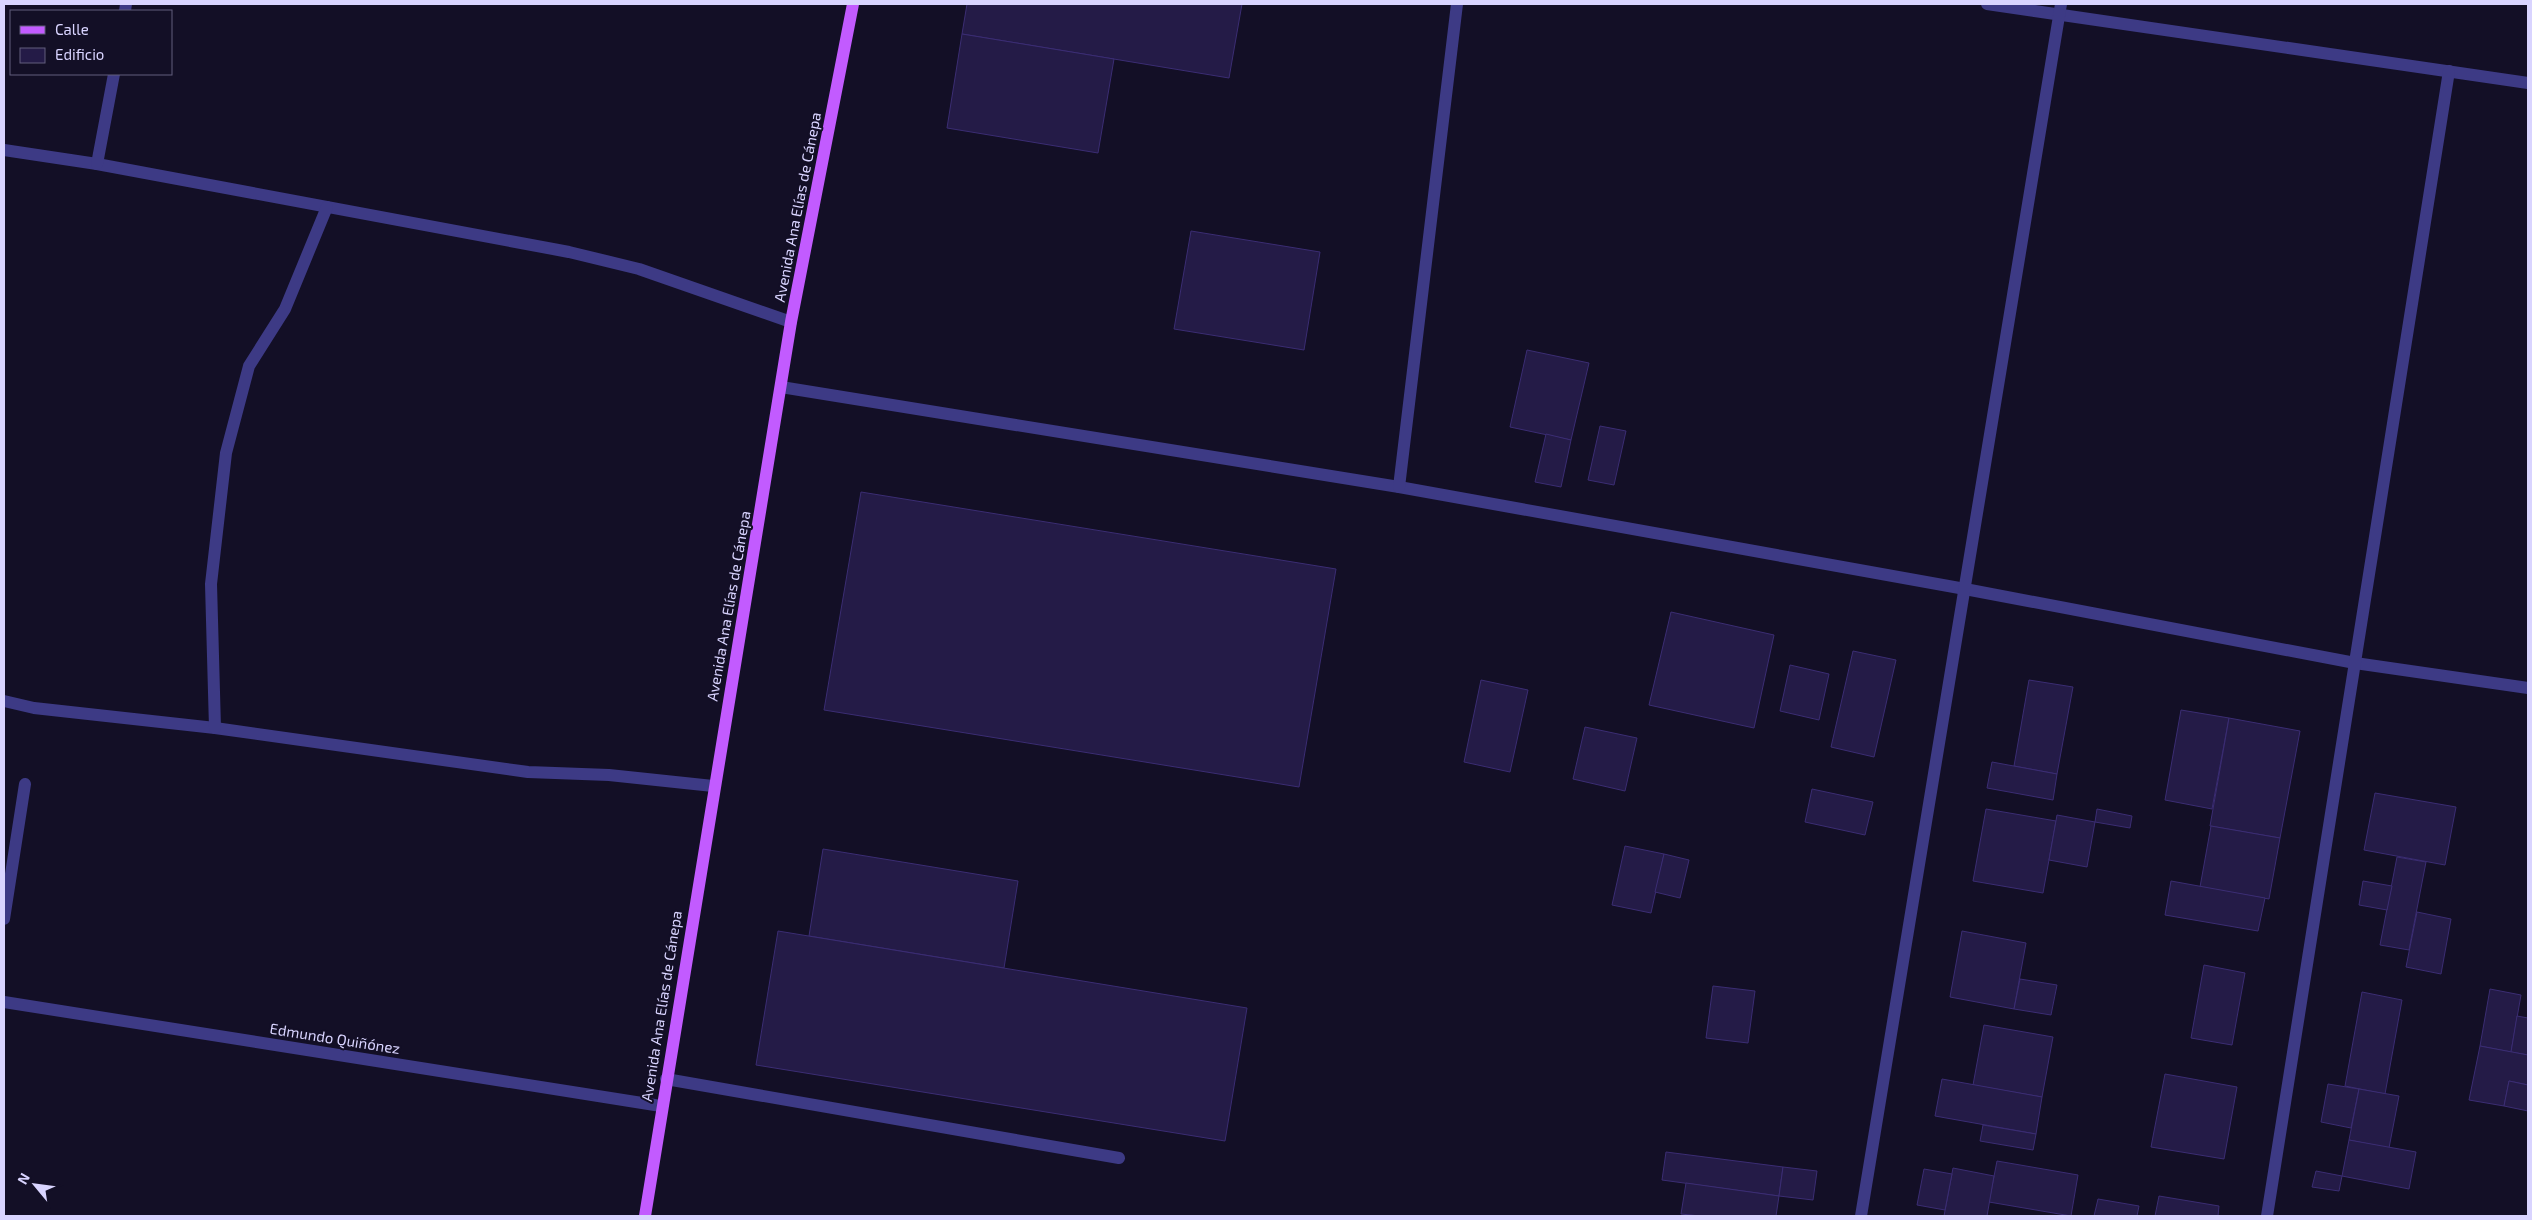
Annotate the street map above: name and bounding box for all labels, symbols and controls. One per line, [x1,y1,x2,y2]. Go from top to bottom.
legend [10,10,172,75]
text: Calle [55,20,89,38]
text: Edificio [55,45,104,63]
street label: Avenida Ana Elías de Cánepa [770,111,824,303]
street label: Avenida Ana Elías de Cánepa [702,509,754,703]
street label: Avenida Ana Elías de Cánepa [637,909,685,1103]
street label: Edmundo Quiñónez [268,1019,402,1058]
north arrow [10,1160,60,1210]
text: N [13,1170,33,1187]

